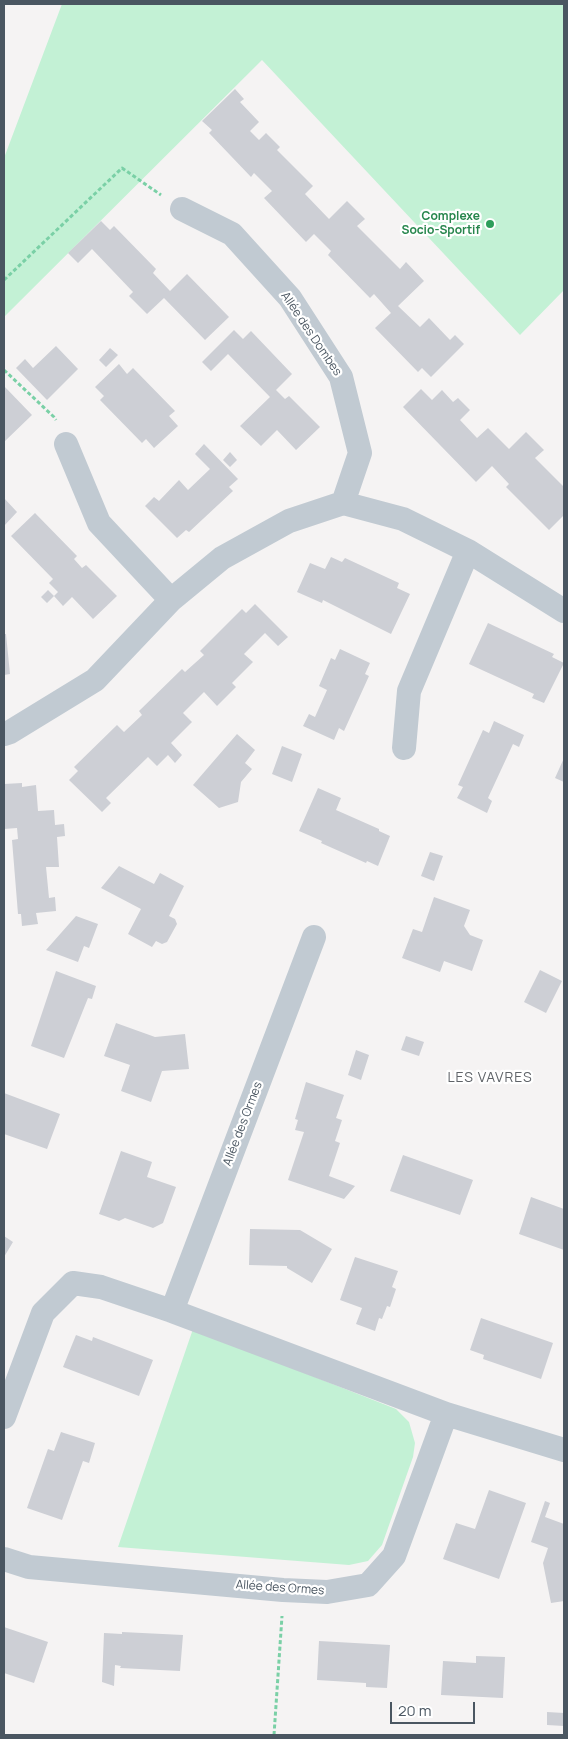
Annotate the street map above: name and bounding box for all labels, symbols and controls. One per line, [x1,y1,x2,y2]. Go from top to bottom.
place label: Complexe Socio-Sportif [402,210,480,238]
marker: Complexe Socio-Sportif [484,218,496,230]
street label: Allée des Dombes [278,289,344,379]
district label: LES VAVRES [446,1070,534,1086]
street label: Allée des Ormes [220,1080,266,1168]
street label: Allée des Ormes [235,1578,325,1598]
scale bar [393,1692,478,1724]
text: 20 m [398,1700,431,1721]

